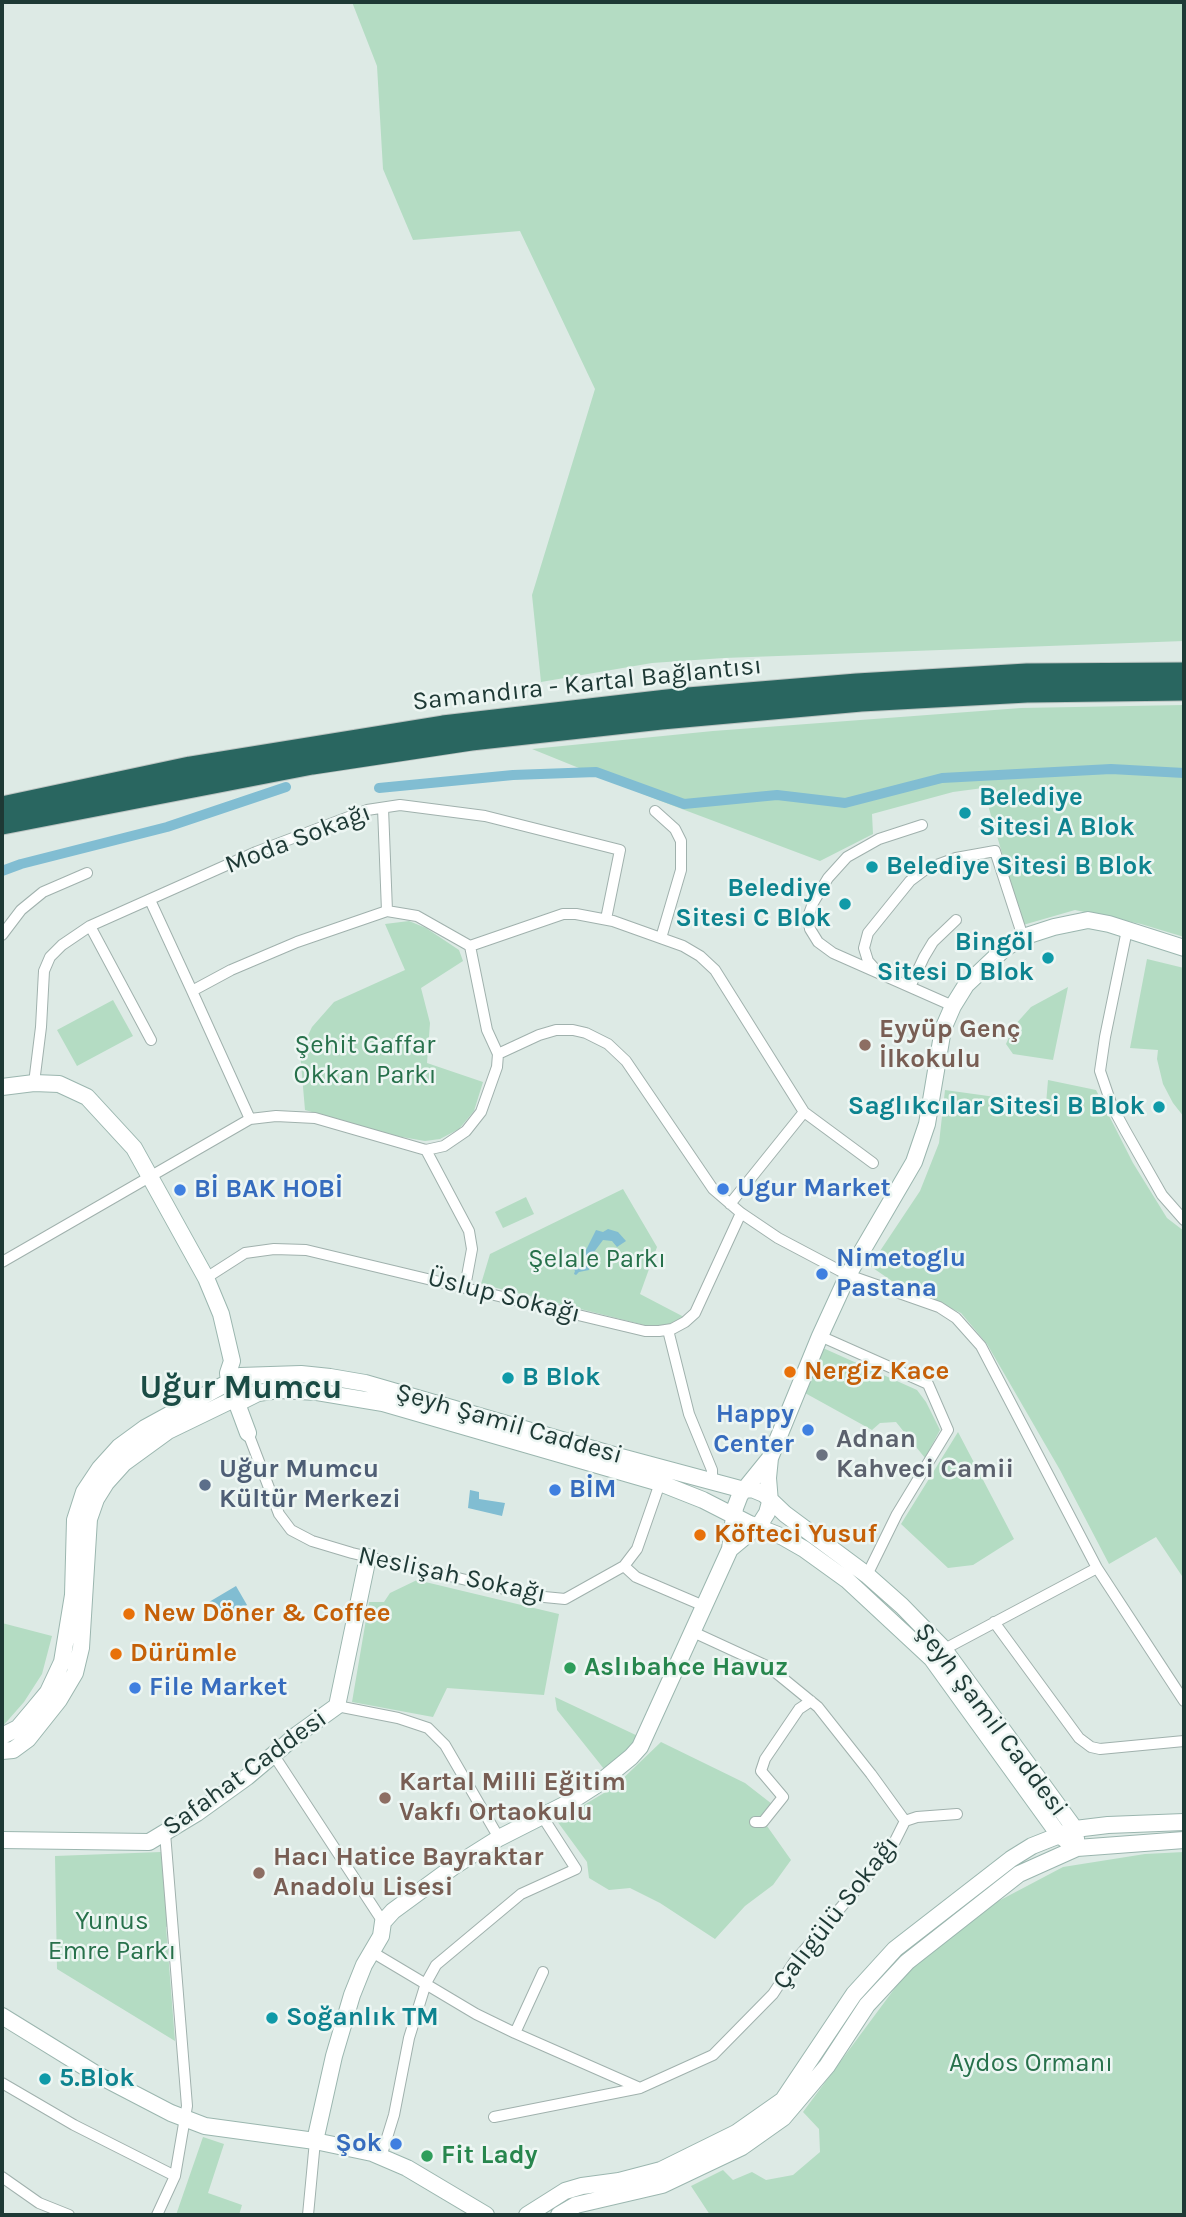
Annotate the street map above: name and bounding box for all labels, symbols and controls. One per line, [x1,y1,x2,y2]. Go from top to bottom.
street label: Samandıra - Kartal Bağlantısı [411,650,763,718]
place label: Belediye Sitesi A Blok [979,782,1135,844]
street label: Moda Sokağı [221,797,375,881]
marker: Belediye Sitesi A Blok [957,805,973,821]
place label: Belediye Sitesi B Blok [886,851,1153,883]
marker: Belediye Sitesi B Blok [864,859,880,875]
place label: Belediye Sitesi C Blok [675,873,831,934]
marker: Belediye Sitesi C Blok [837,896,853,912]
place label: Bingöl Sitesi D Blok [877,927,1034,988]
marker: Bingöl Sitesi D Blok [1040,950,1056,966]
place label: Eyyüp Genç İlkokulu [879,1014,1021,1076]
park label: Şehit Gaffar Okkan Parkı [294,1030,436,1092]
marker: Eyyüp Genç İlkokulu [857,1037,873,1053]
place label: Saglıkcılar Sitesi B Blok [848,1091,1145,1123]
marker: Saglıkcılar Sitesi B Blok [1151,1099,1167,1115]
place label: Ugur Market [737,1173,891,1205]
place label: Bİ BAK HOBİ [194,1174,343,1206]
marker: Ugur Market [715,1181,731,1197]
marker: Bİ BAK HOBİ [172,1182,188,1198]
place label: Nimetoglu Pastana [836,1243,966,1304]
park label: Şelale Parkı [528,1244,666,1276]
street label: Üslup Sokağı [424,1262,584,1330]
marker: Nimetoglu Pastana [814,1266,830,1282]
place label: Nergiz Kace [804,1356,949,1388]
place label: B Blok [522,1362,600,1394]
marker: Nergiz Kace [782,1364,798,1380]
district label: Uğur Mumcu [140,1369,342,1409]
marker: B Blok [500,1370,516,1386]
street label: Şeyh Şamil Caddesi [392,1377,626,1471]
place label: Happy Center [713,1399,794,1460]
marker: Happy Center [800,1422,816,1438]
place label: Adnan Kahveci Camii [836,1424,1014,1486]
marker: Adnan Kahveci Camii [814,1447,830,1463]
place label: Uğur Mumcu Kültür Merkezi [219,1454,401,1516]
place label: BİM [569,1474,617,1506]
marker: Uğur Mumcu Kültür Merkezi [197,1477,213,1493]
marker: BİM [547,1482,563,1498]
place label: Köfteci Yusuf [714,1519,877,1551]
marker: Köfteci Yusuf [692,1527,708,1543]
street label: Neslişah Sokağı [355,1540,549,1610]
place label: New Döner & Coffee [143,1598,391,1630]
marker: New Döner & Coffee [121,1606,137,1622]
street label: Şeyh Şamil Caddesi [908,1617,1074,1823]
place label: Dürümle [130,1638,237,1670]
marker: Dürümle [108,1646,124,1662]
place label: Aslıbahce Havuz [584,1652,788,1684]
marker: Aslıbahce Havuz [562,1660,578,1676]
place label: File Market [149,1672,288,1704]
marker: File Market [127,1680,143,1696]
street label: Safahat Caddesi [157,1703,333,1843]
place label: Kartal Milli Eğitim Vakfı Ortaokulu [399,1767,626,1828]
marker: Kartal Milli Eğitim Vakfı Ortaokulu [377,1790,393,1806]
street label: Çalıgülü Sokağı [766,1830,906,1996]
place label: Hacı Hatice Bayraktar Anadolu Lisesi [273,1842,544,1904]
marker: Hacı Hatice Bayraktar Anadolu Lisesi [251,1865,267,1881]
park label: Yunus Emre Parkı [48,1906,176,1968]
place label: Soğanlık TM [286,2002,439,2034]
marker: Soğanlık TM [264,2010,280,2026]
park label: Aydos Ormanı [949,2048,1113,2080]
place label: 5.Blok [59,2063,135,2095]
marker: 5.Blok [37,2071,53,2087]
place label: Şok [335,2128,382,2160]
marker: Şok [388,2136,404,2152]
place label: Fit Lady [441,2140,538,2172]
marker: Fit Lady [419,2148,435,2164]

